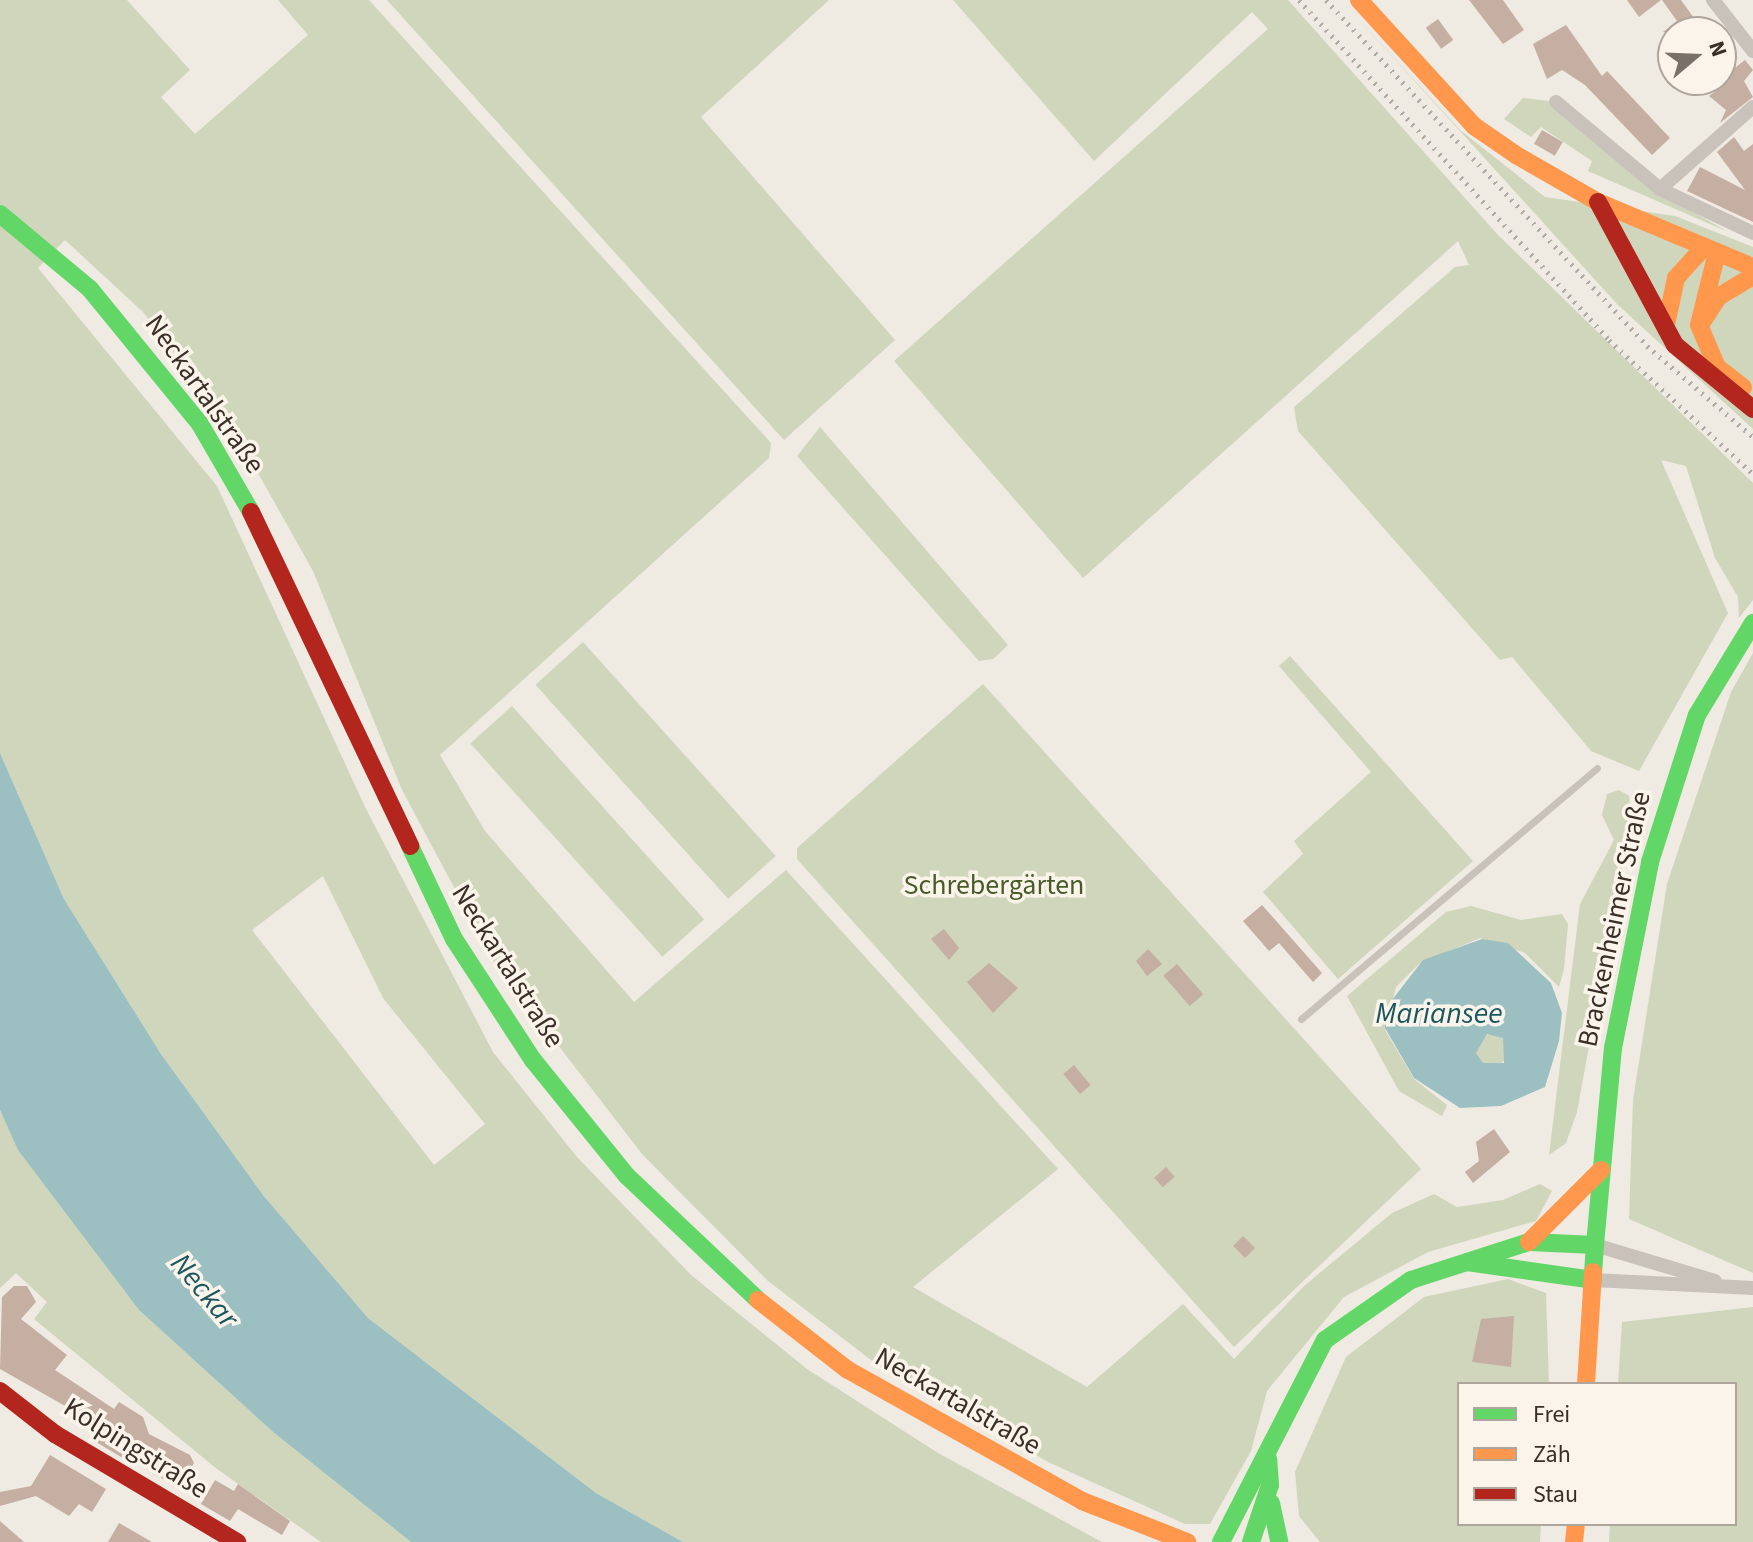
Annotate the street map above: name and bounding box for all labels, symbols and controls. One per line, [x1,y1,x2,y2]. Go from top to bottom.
north arrow [1657,16,1737,96]
text: N [1700,37,1735,61]
street label: Neckartalstraße [138,308,272,480]
street label: Brackenheimer Straße [1571,788,1657,1050]
park label: Schrebergärten [904,868,1084,902]
street label: Neckartalstraße [444,878,572,1054]
water label: Mariansee [1375,996,1503,1032]
water label: Neckar [163,1246,245,1336]
street label: Neckartalstraße [869,1340,1047,1462]
legend [1457,1382,1737,1526]
street label: Kolpingstraße [58,1390,214,1506]
text: Frei [1533,1397,1570,1432]
text: Zäh [1533,1437,1571,1472]
text: Stau [1533,1477,1578,1512]

